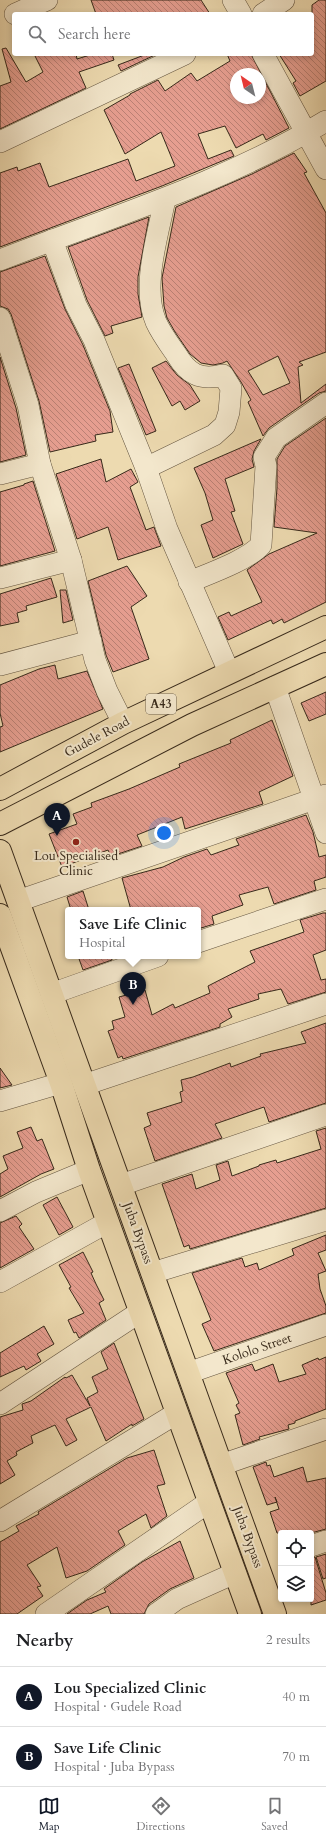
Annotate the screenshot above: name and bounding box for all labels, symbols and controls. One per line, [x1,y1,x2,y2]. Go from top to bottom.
search box [12,12,314,56]
icon: search [26,23,48,45]
text: Search here [58,24,131,44]
north arrow [230,68,266,104]
road number: A43 [146,694,176,714]
street label: Gudele Road [61,712,133,762]
pin: A [44,803,70,836]
your location [154,823,174,843]
marker: Lou Specialised Clinic [71,837,81,847]
place label: Lou Specialised Clinic [34,847,118,880]
popup [65,907,201,959]
text: Save Life Clinic [79,914,187,934]
text: Hospital [79,934,125,952]
pin: B [120,972,146,1005]
street label: Juba Bypass [118,1198,157,1266]
street label: Kololo Street [220,1329,294,1369]
street label: Juba Bypass [228,1502,267,1570]
map controls [278,1530,314,1602]
button: locate [278,1530,314,1566]
button: layers [278,1566,314,1602]
text: Nearby [16,1629,73,1652]
text: 2 results [266,1631,310,1649]
text: Lou Specialized Clinic [54,1678,206,1698]
text: A [24,1688,34,1706]
text: 40 m [282,1688,310,1706]
text: Hospital · Gudele Road [54,1698,182,1716]
text: Save Life Clinic [54,1738,161,1758]
text: B [24,1748,34,1766]
text: 70 m [282,1748,310,1766]
text: Hospital · Juba Bypass [54,1758,175,1776]
tab: Map [38,1795,60,1834]
tab: Directions [136,1795,185,1834]
tab: Saved [261,1795,288,1834]

